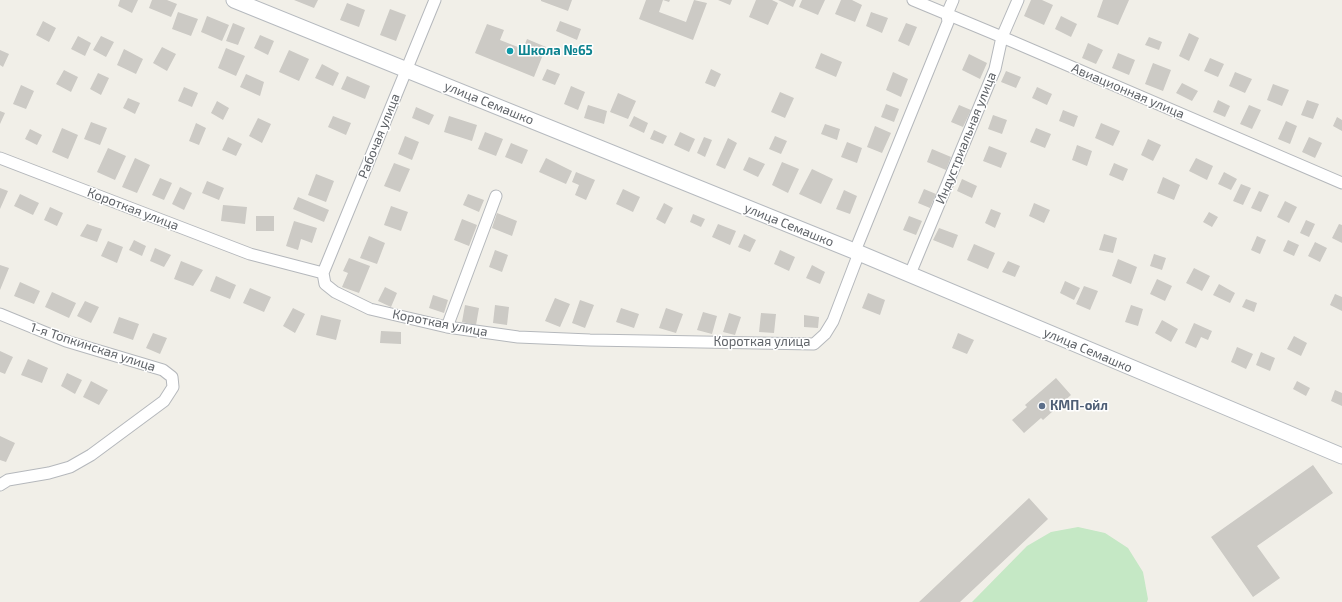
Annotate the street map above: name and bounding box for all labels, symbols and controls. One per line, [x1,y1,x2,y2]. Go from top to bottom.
place label: Школа №65 [518,43,593,59]
marker: Школа №65 [505,46,515,56]
street label: Авиационная улица [1069,60,1187,122]
street label: Индустриальная улица [932,70,1000,206]
street label: улица Семашко [442,78,536,128]
street label: Рабочая улица [355,91,403,181]
street label: Короткая улица [85,184,181,234]
street label: улица Семашко [742,200,836,250]
street label: Короткая улица [391,306,489,340]
street label: 1-я Топкинская улица [28,319,158,375]
street label: улица Семашко [1041,324,1135,376]
street label: Короткая улица [714,334,810,350]
place label: КМП-ойл [1050,398,1108,414]
marker: КМП-ойл [1037,401,1047,411]

